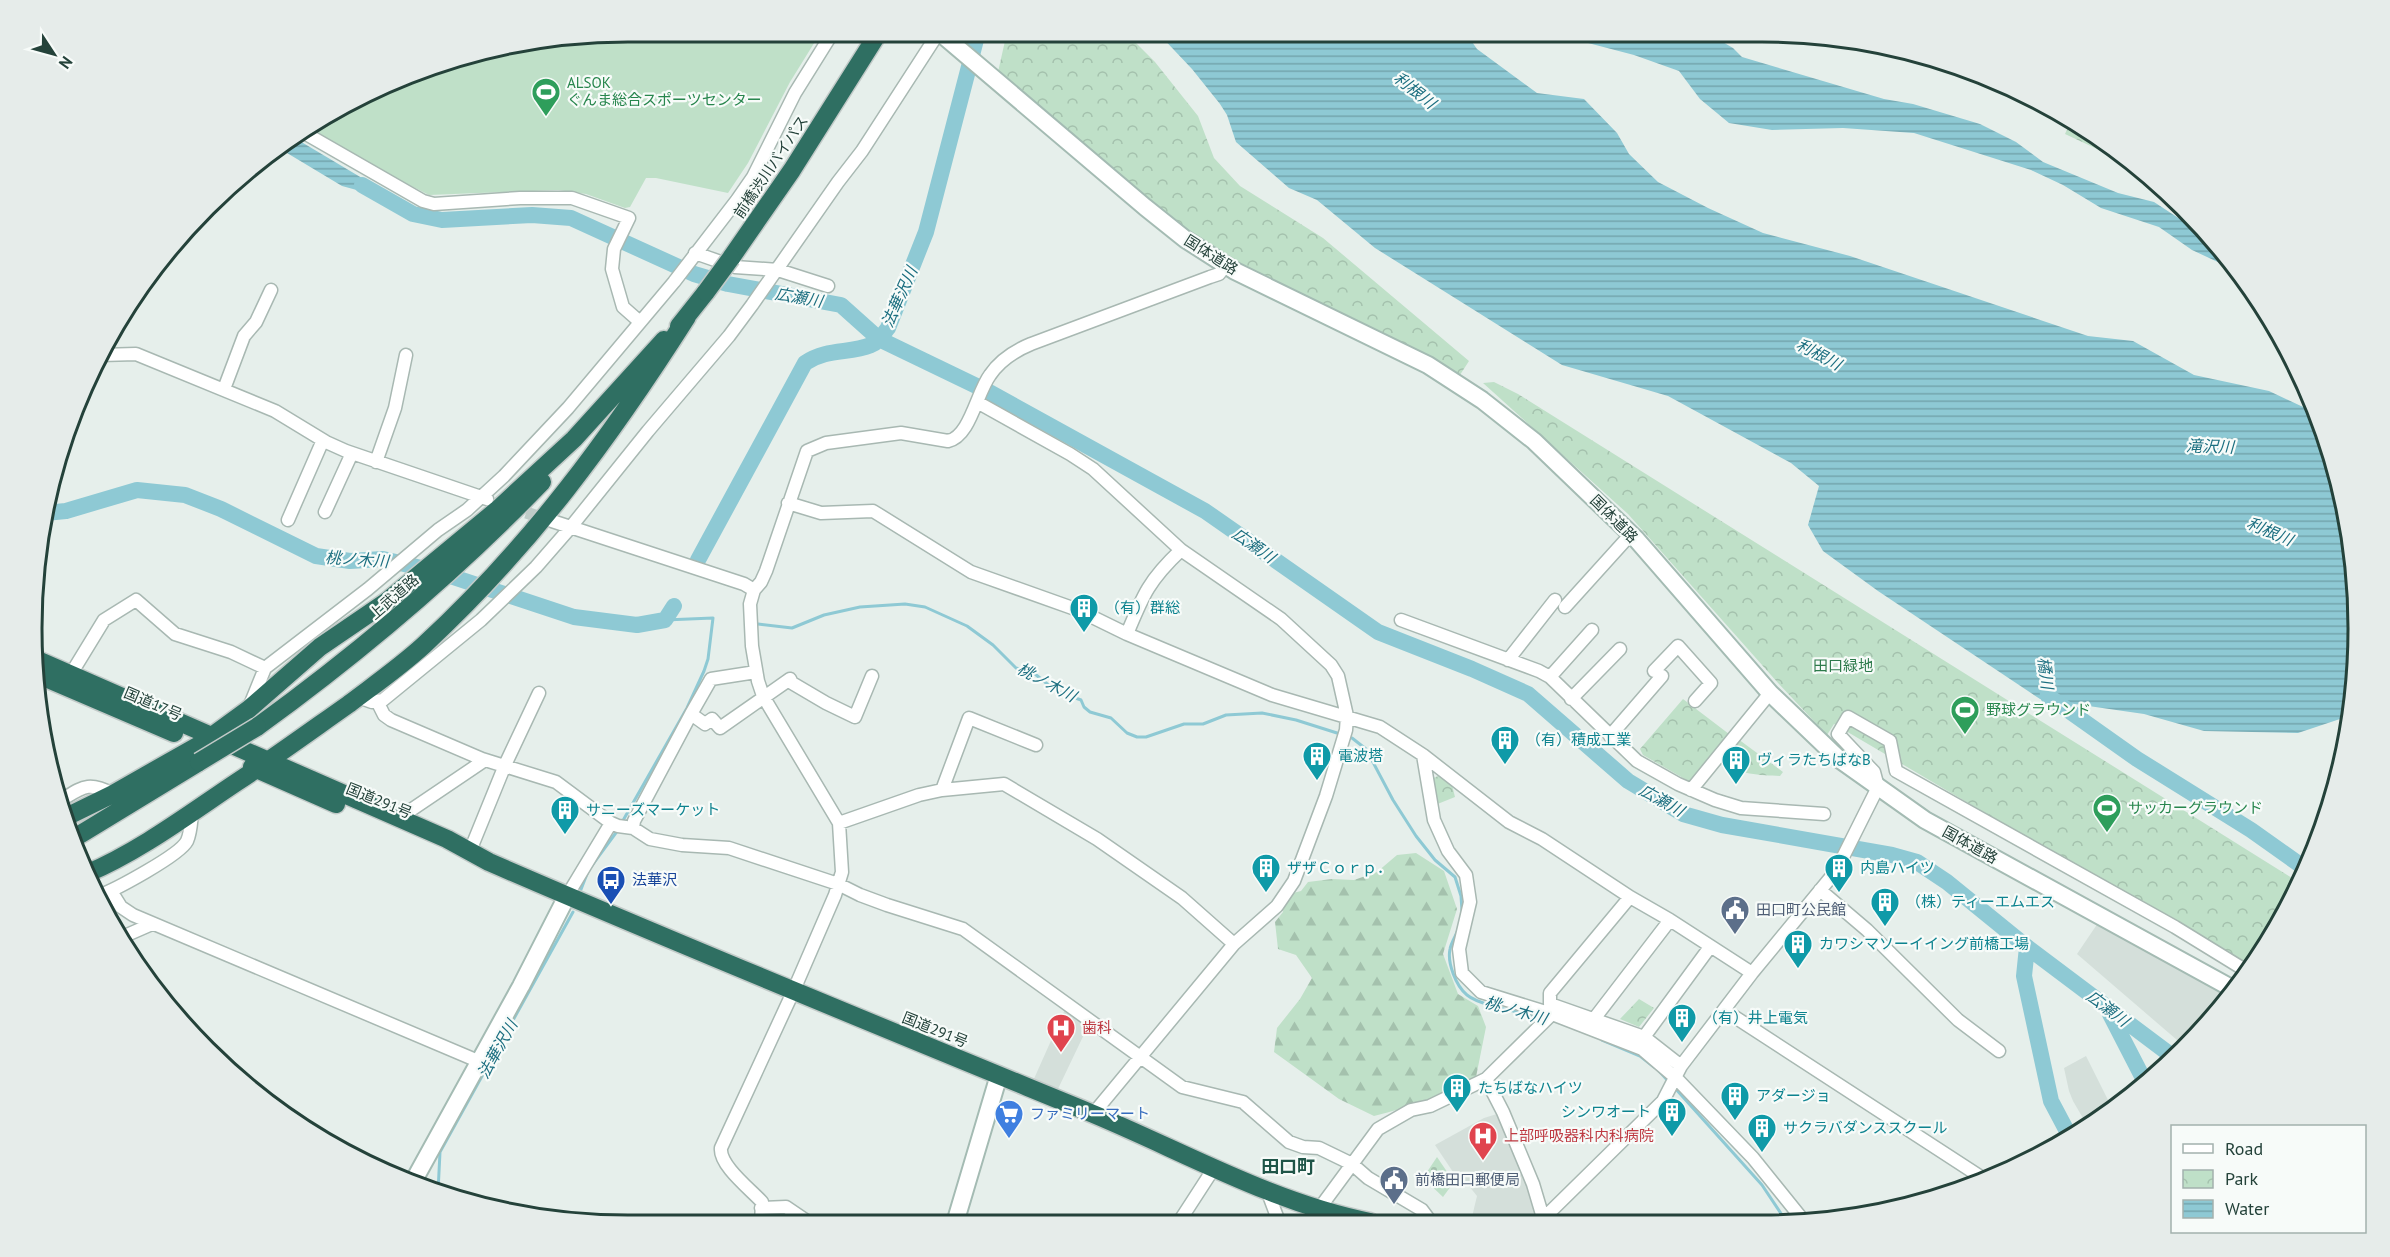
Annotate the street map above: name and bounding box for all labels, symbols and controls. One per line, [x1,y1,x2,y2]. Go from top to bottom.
north arrow [24,24,84,84]
text: N [55,53,77,73]
water label: 利根川 [1390,67,1442,114]
place label: ALSOK ぐんま総合スポーツセンター [567,73,762,109]
sports icon: ALSOK ぐんま総合スポーツセンター [530,76,562,118]
street label: 前橋渋川バイパス [729,112,812,222]
street label: 国体道路 [1181,231,1242,279]
water label: 法華沢川 [877,262,922,330]
water label: 広瀬川 [774,283,826,311]
water label: 利根川 [1793,334,1847,375]
water label: 滝沢川 [2186,435,2236,457]
street label: 国体道路 [1586,491,1642,547]
water label: 利根川 [2244,512,2298,550]
water label: 広瀬川 [1229,523,1281,568]
water label: 桃ノ木川 [324,547,392,571]
street label: 上武道路 [365,570,423,623]
building icon: （有）群総 [1068,592,1100,634]
place label: （有）群総 [1105,598,1180,617]
park label: 田口緑地 [1813,656,1873,675]
water label: 橘川 [2034,656,2058,692]
water label: 桃ノ木川 [1014,658,1082,707]
street label: 国道17号 [121,683,185,724]
sports icon: 野球グラウンド [1949,694,1981,736]
place label: 野球グラウンド [1986,700,2091,719]
building icon: （有）積成工業 [1489,724,1521,766]
place label: （有）積成工業 [1526,730,1631,749]
building icon: 電波塔 [1301,740,1333,782]
building icon: ヴィラたちばなB [1720,744,1752,786]
place label: 電波塔 [1338,746,1383,765]
place label: ヴィラたちばなB [1757,750,1871,769]
street label: 国道291号 [343,779,415,822]
water label: 広瀬川 [1636,780,1690,821]
sports icon: サッカーグラウンド [2091,792,2123,834]
building icon: サニーズマーケット [549,794,581,836]
place label: サッカーグラウンド [2128,798,2263,817]
place label: サニーズマーケット [586,800,720,819]
street label: 国体道路 [1939,822,2001,867]
building icon: ザザＣｏｒｐ． [1250,852,1282,894]
building icon: 内島ハイツ [1823,852,1855,894]
place label: ザザＣｏｒｐ． [1287,858,1392,877]
place label: 内島ハイツ [1860,858,1935,877]
bus stop icon: 法華沢 [595,864,627,906]
place label: 法華沢 [632,870,677,889]
building icon: （株）ティーエムエス [1869,886,1901,928]
place label: （株）ティーエムエス [1906,892,2055,911]
public building icon: 田口町公民館 [1719,894,1751,936]
place label: 田口町公民館 [1756,900,1846,919]
building icon: カワシマソーイイング前橋工場 [1782,928,1814,970]
place label: カワシマソーイイング前橋工場 [1819,934,2029,953]
water label: 広瀬川 [2083,986,2135,1032]
water label: 桃ノ木川 [1482,992,1551,1029]
building icon: （有）井上電気 [1666,1002,1698,1044]
street label: 国道291号 [899,1008,971,1051]
place label: （有）井上電気 [1703,1008,1808,1027]
hospital icon: 歯科 [1045,1012,1077,1054]
water label: 法華沢川 [473,1014,522,1082]
place label: 歯科 [1082,1018,1112,1037]
building icon: たちばなハイツ [1441,1072,1473,1114]
place label: たちばなハイツ [1478,1078,1583,1097]
building icon: アダージョ [1719,1080,1751,1122]
place label: アダージョ [1756,1086,1831,1105]
building icon: シンワオート [1656,1096,1688,1138]
supermarket icon: ファミリーマート [993,1098,1025,1140]
place label: シンワオート [1561,1102,1651,1121]
place label: ファミリーマート [1030,1104,1150,1123]
building icon: サクラバダンススクール [1746,1112,1778,1154]
place label: サクラバダンススクール [1783,1118,1948,1137]
hospital icon: 上部呼吸器科内科病院 [1467,1120,1499,1162]
legend [2171,1125,2366,1233]
place label: 上部呼吸器科内科病院 [1504,1126,1654,1145]
text: Road [2225,1137,2263,1160]
district label: 田口町 [1261,1155,1315,1178]
public building icon: 前橋田口郵便局 [1378,1164,1410,1206]
text: Park [2225,1167,2258,1190]
place label: 前橋田口郵便局 [1415,1170,1520,1189]
text: Water [2225,1197,2269,1220]

